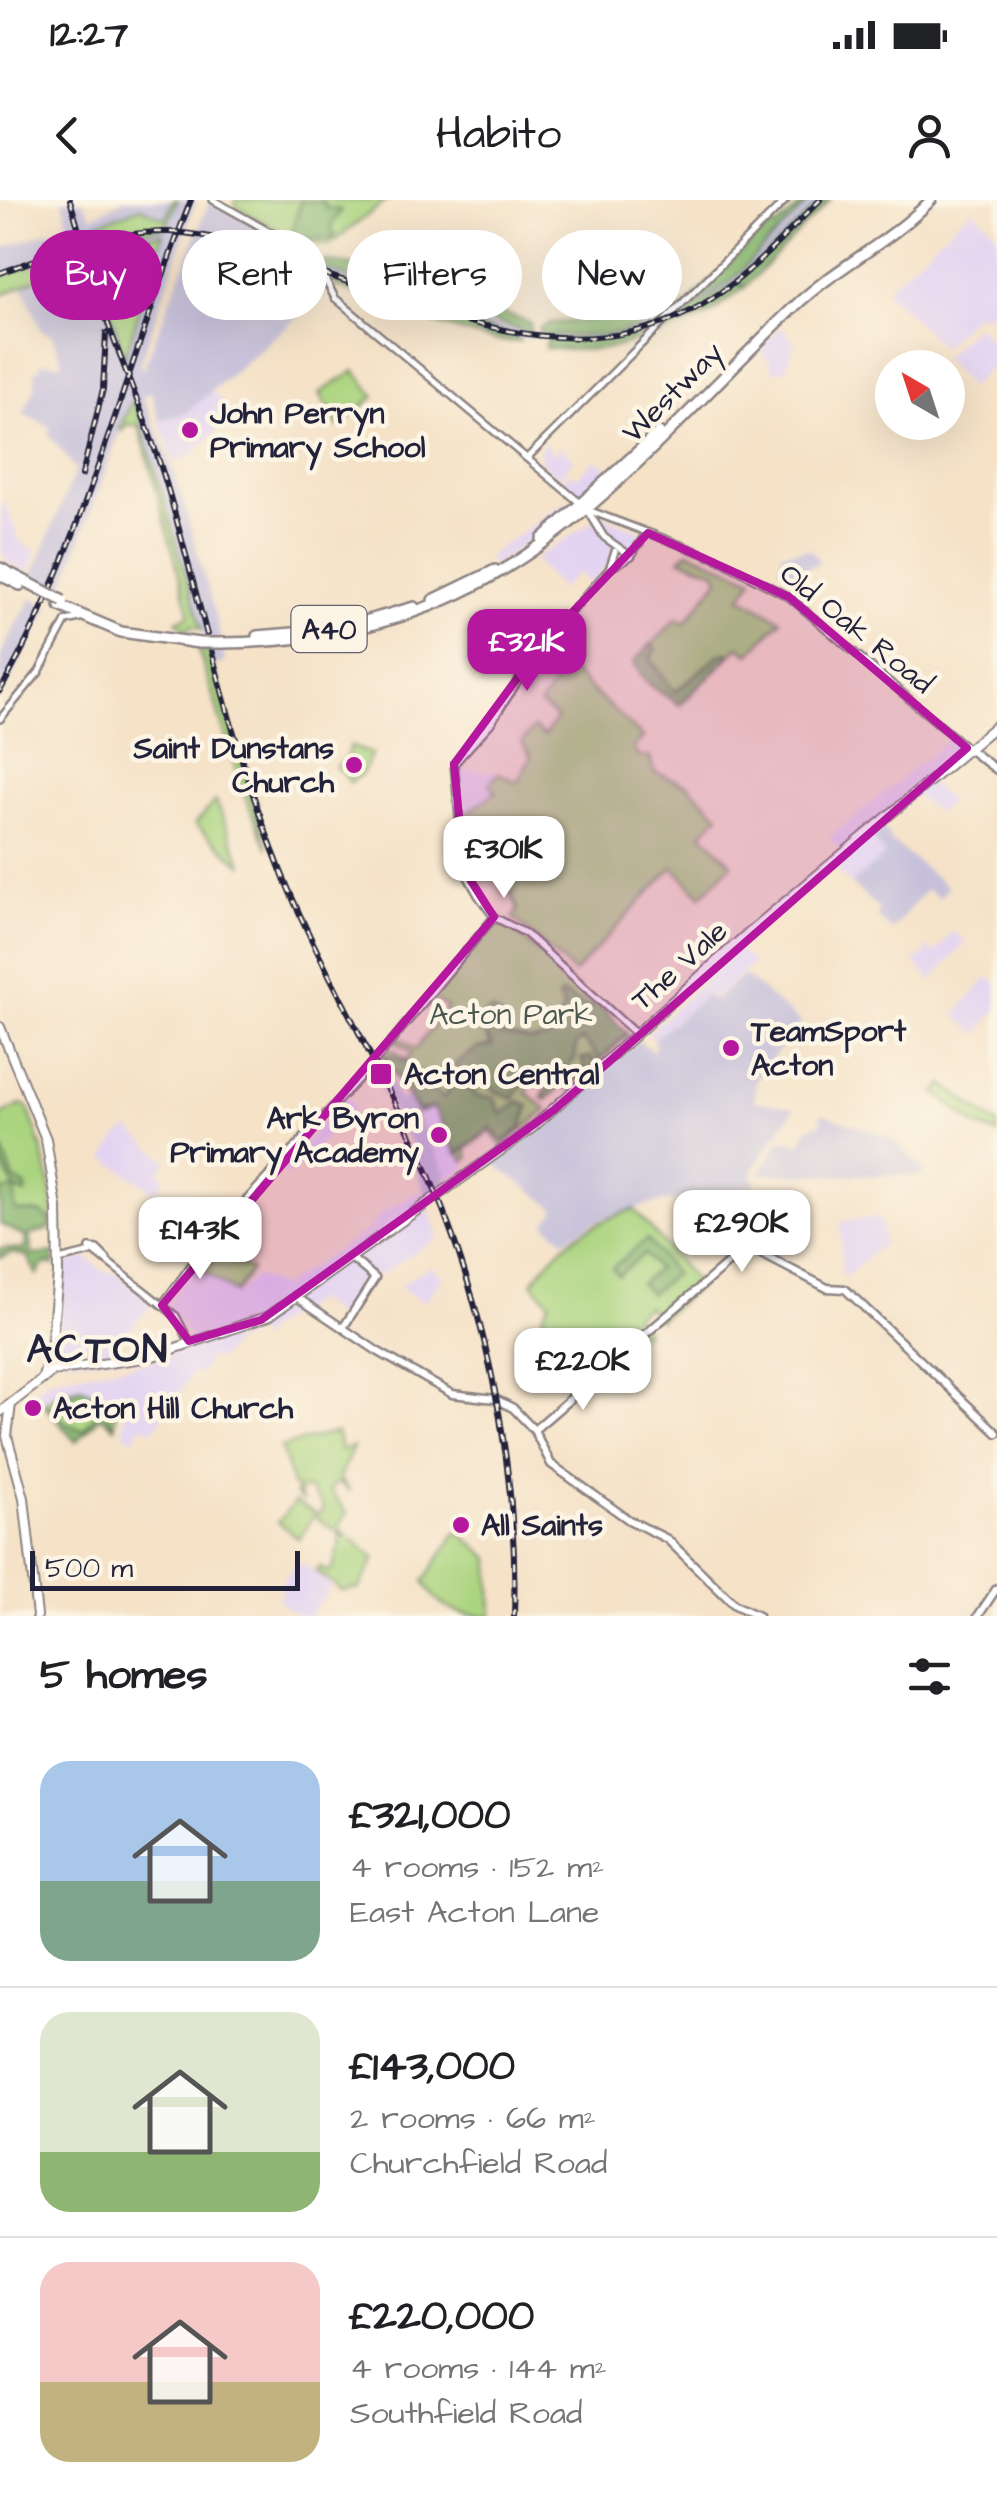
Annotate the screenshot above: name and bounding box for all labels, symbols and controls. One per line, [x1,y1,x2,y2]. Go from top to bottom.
text: 12:27 [50,9,128,61]
text: Habito [436,104,561,166]
icon: back [40,108,95,163]
icon: person [902,108,957,163]
chip: Buy [30,230,162,320]
chip: Rent [182,230,327,320]
chip: Filters [347,230,522,320]
chip: New [542,230,682,320]
street label: Westway [613,333,733,453]
north arrow [875,350,965,440]
map controls [875,350,965,440]
place label: John Perryn Primary School [209,393,426,471]
marker: John Perryn Primary School [179,419,201,441]
street label: Old Oak Road [771,554,942,704]
road number: A40 [292,606,366,652]
pin: £321K [457,609,597,694]
text: £321K [489,619,565,664]
place label: Saint Dunstans Church [133,728,335,804]
marker: Saint Dunstans Church [343,754,365,776]
pin: £301K [434,816,574,901]
text: £301K [465,826,543,871]
street label: The Vale [622,911,737,1020]
park label: Acton Park [429,994,593,1036]
place label: TeamSport Acton [750,1011,907,1087]
marker: TeamSport Acton [720,1037,742,1059]
place label: Acton Central [404,1054,600,1096]
marker: Acton Central [368,1061,394,1087]
place label: Ark Byron Primary Academy [170,1098,420,1176]
marker: Ark Byron Primary Academy [428,1124,450,1146]
pin: £290K [672,1190,812,1275]
pin: £143K [130,1197,270,1282]
text: £290K [695,1200,789,1245]
text: £143K [161,1207,239,1252]
district label: ACTON [26,1323,170,1378]
pin: £220K [513,1328,653,1413]
text: £220K [536,1338,630,1383]
place label: Acton Hill Church [53,1388,294,1430]
marker: Acton Hill Church [22,1397,44,1419]
place label: All Saints [481,1505,603,1547]
marker: All Saints [450,1514,472,1536]
scale bar [30,1546,300,1590]
text: 500 m [45,1549,133,1588]
text: 5 homes [40,1647,207,1705]
icon: filters [902,1649,957,1704]
text: £321,000 [350,1787,510,1845]
icon: home [120,1801,240,1921]
text: 4 rooms · 152 m² [350,1845,604,1890]
text: East Acton Lane [350,1890,599,1935]
text: £143,000 [350,2038,515,2096]
icon: home [120,2052,240,2172]
text: 2 rooms · 66 m² [350,2096,596,2141]
text: Churchfield Road [350,2141,607,2186]
text: £220,000 [350,2288,534,2346]
icon: home [120,2302,240,2422]
text: 4 rooms · 144 m² [350,2346,607,2391]
text: Southfield Road [350,2391,583,2436]

